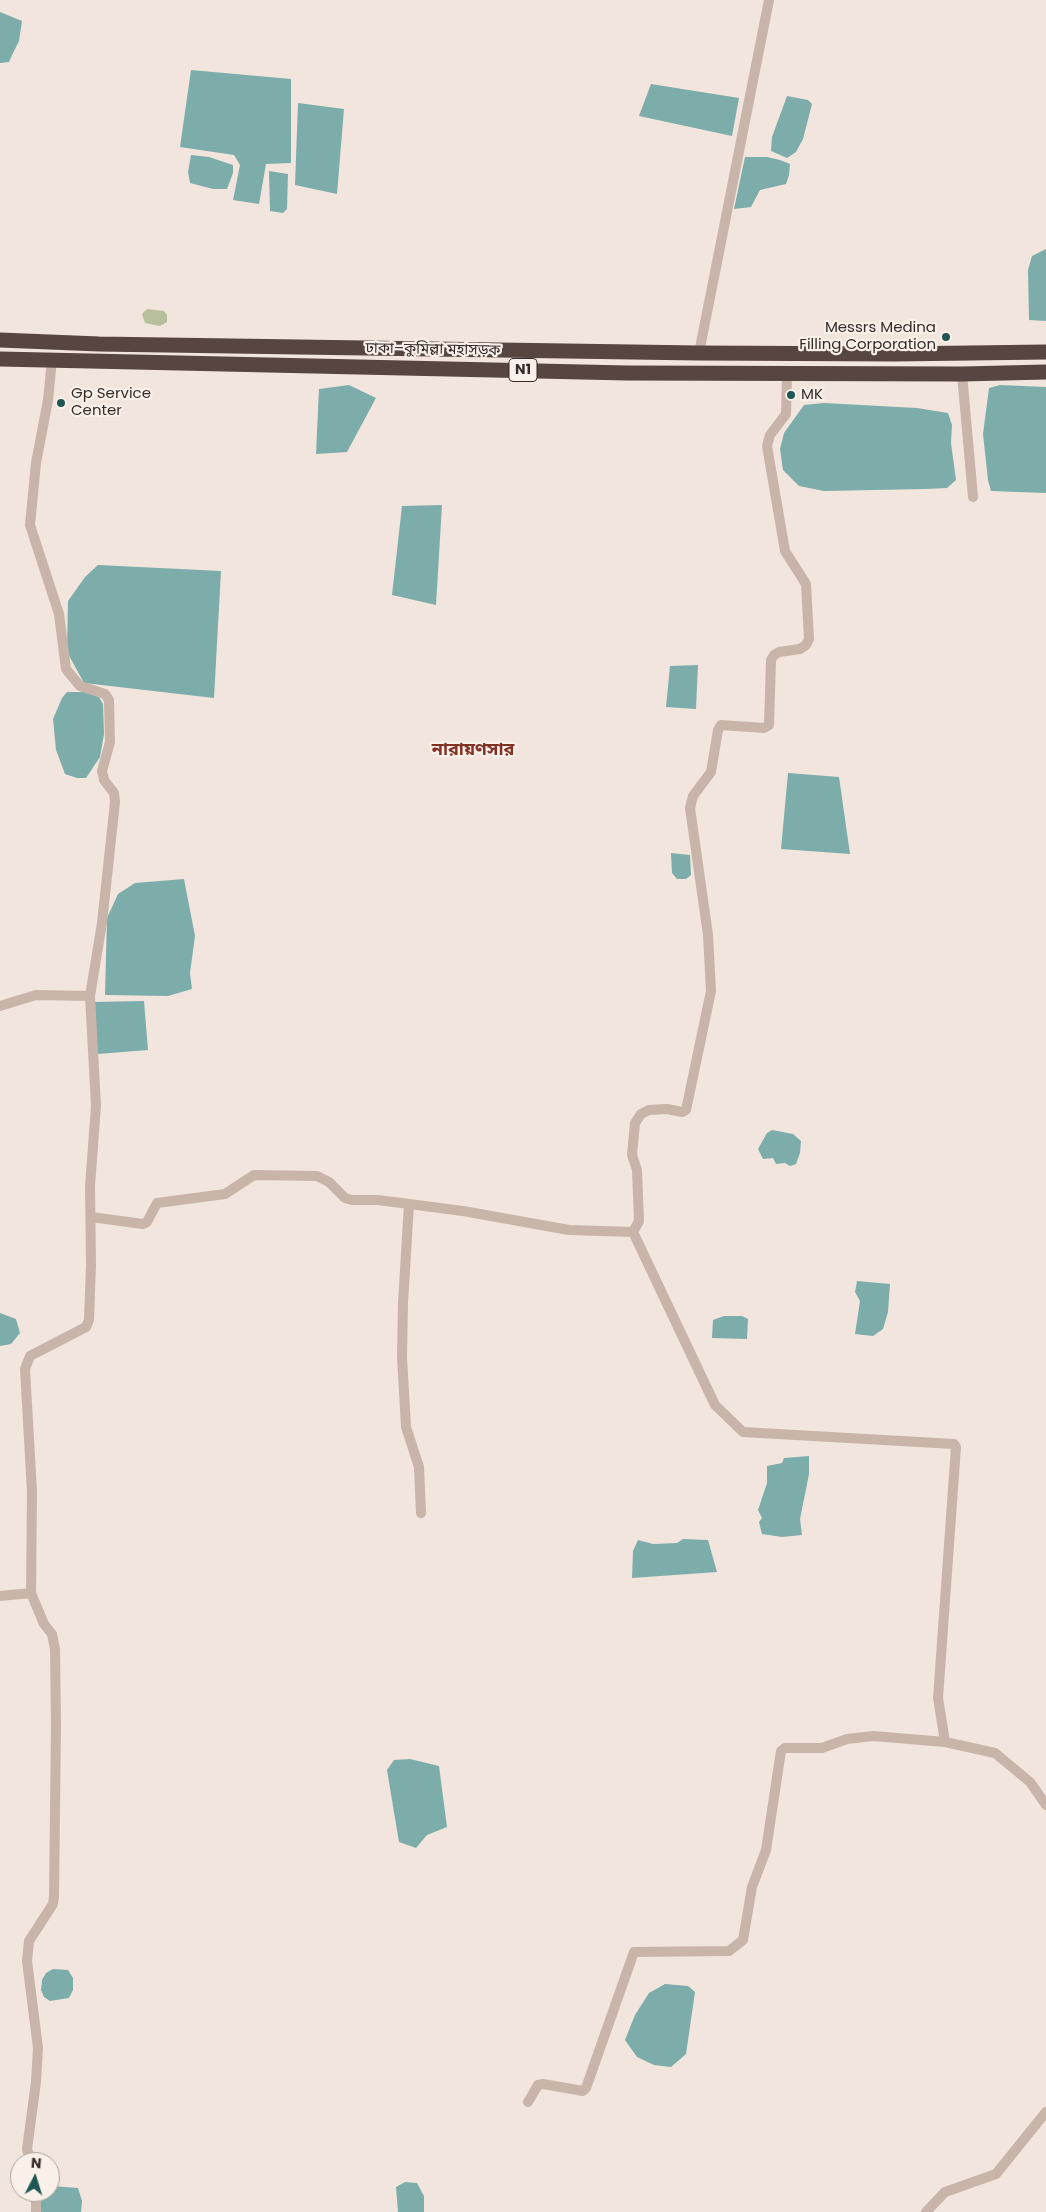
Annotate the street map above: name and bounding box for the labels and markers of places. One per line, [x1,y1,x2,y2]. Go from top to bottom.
place label: Messrs Medina Filling Corporation [799,319,936,354]
marker: Messrs Medina Filling Corporation [940,331,952,343]
place label: Gp Service Center [71,385,151,420]
place label: MK [801,386,823,404]
marker: MK [785,389,797,401]
marker: Gp Service Center [55,397,67,409]

